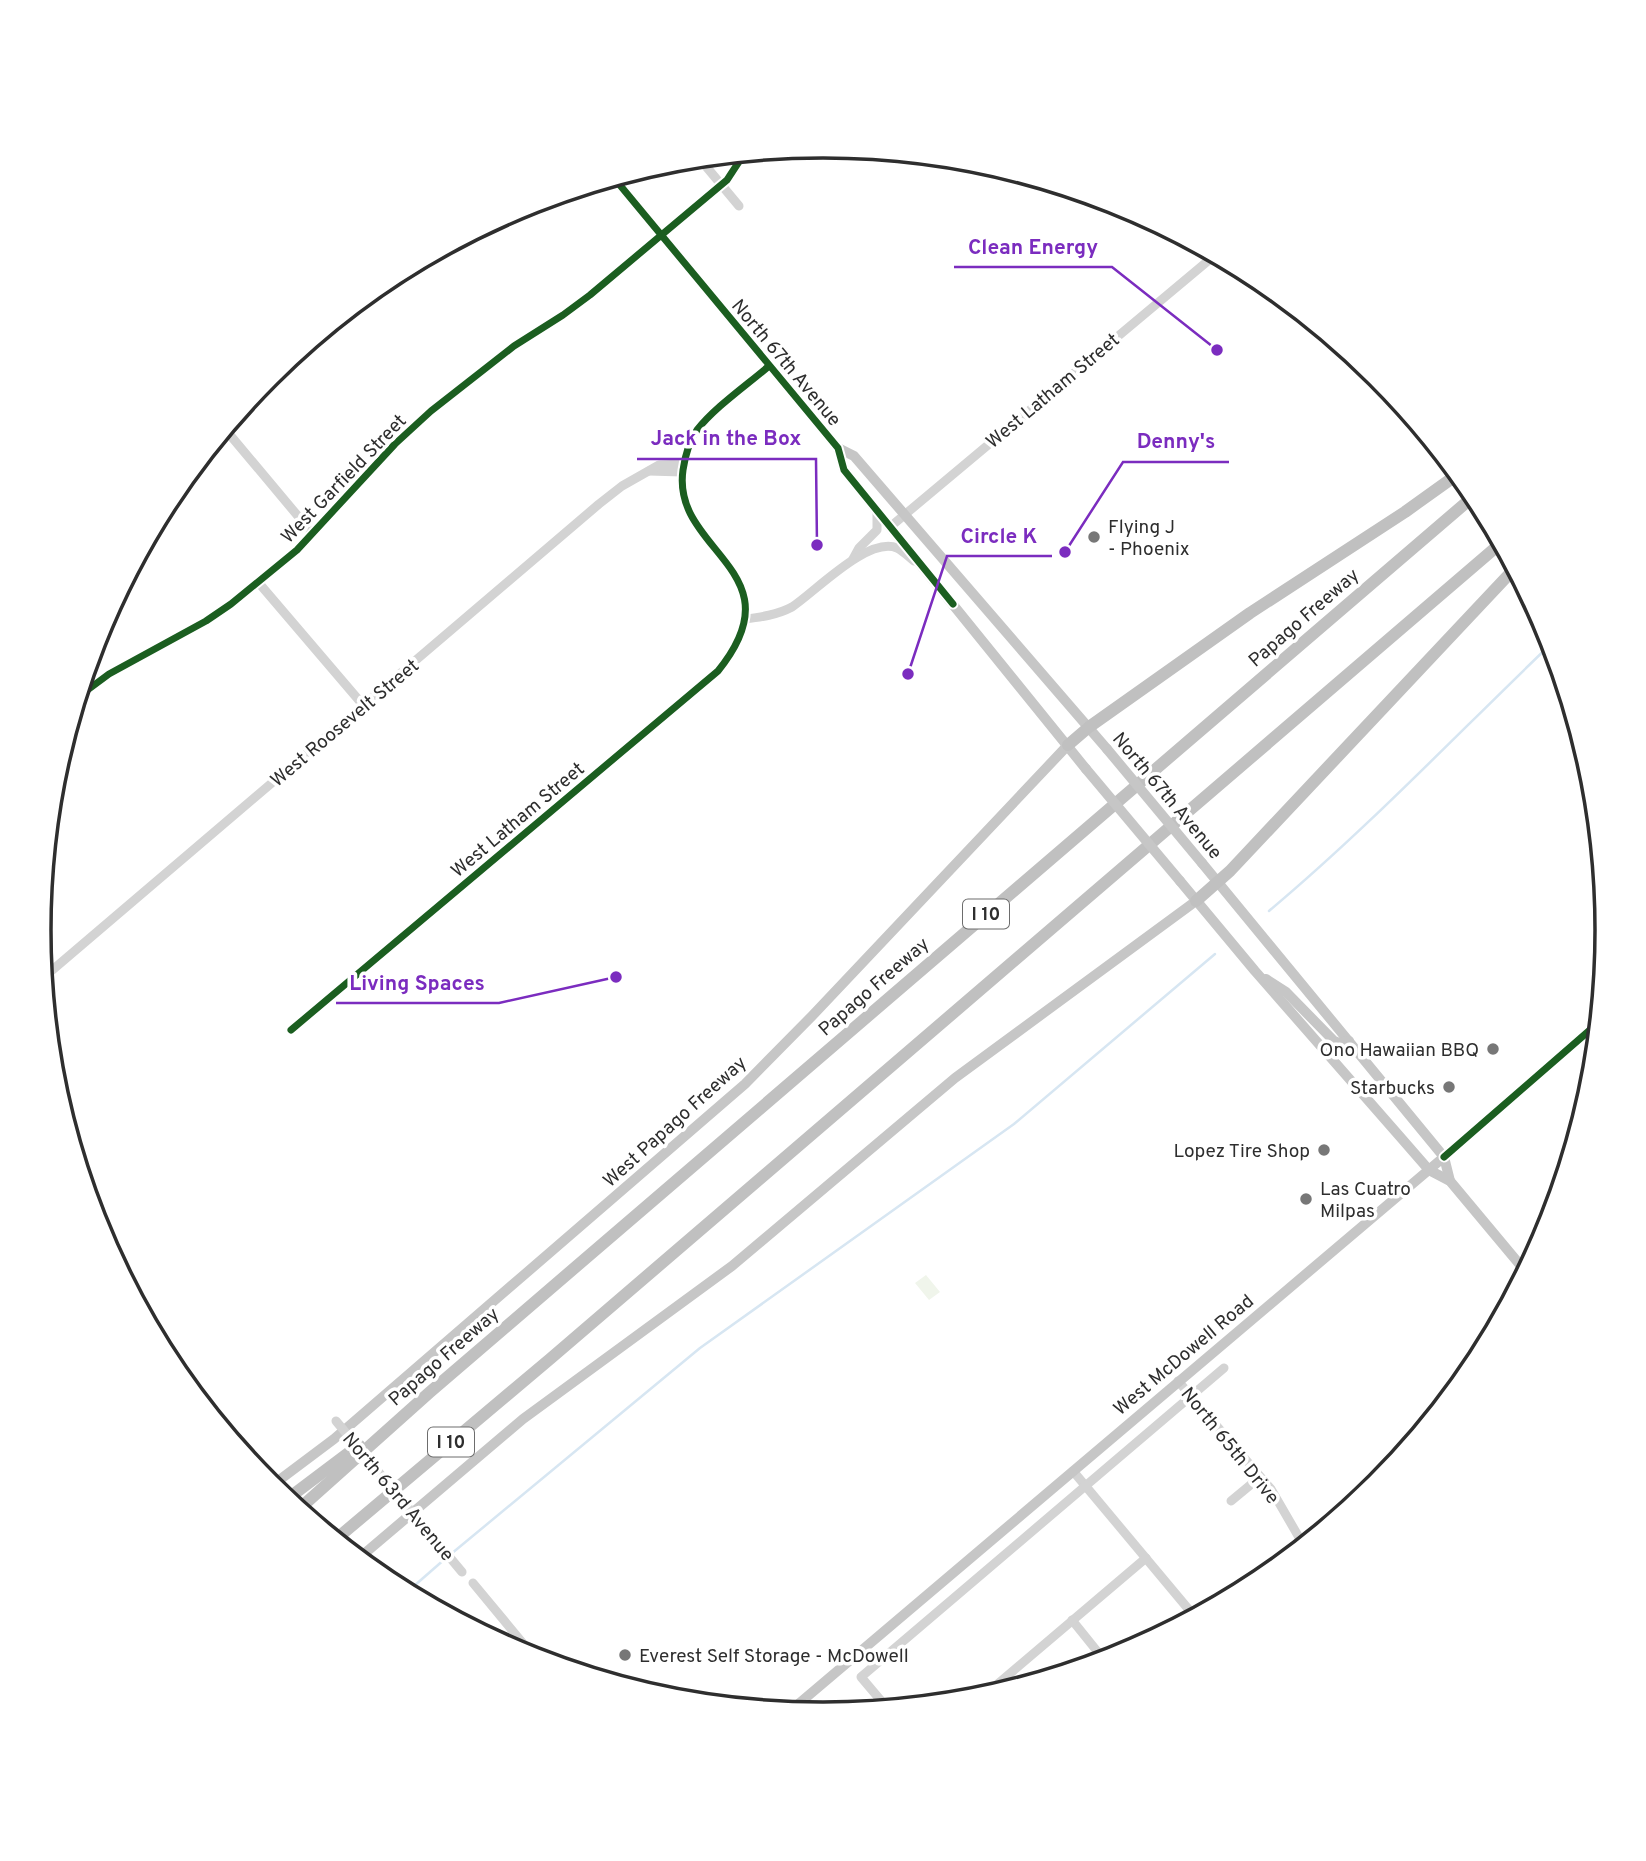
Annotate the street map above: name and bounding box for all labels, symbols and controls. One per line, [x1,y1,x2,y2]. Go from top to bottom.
callout: Clean Energy [954,225,1112,267]
text: Clean Energy [968,235,1098,262]
street label: North 67th Avenue [725,295,846,432]
street label: West Latham Street [982,329,1125,454]
street label: West Garfield Street [277,410,412,549]
callout: Jack in the Box [637,417,816,459]
callout: Denny's [1123,420,1229,462]
text: Jack in the Box [650,426,802,453]
text: Denny's [1137,429,1215,456]
callout: Circle K [947,514,1052,556]
place label: Flying J - Phoenix [1108,516,1190,562]
text: Circle K [961,524,1038,551]
marker: Flying J - Phoenix [1086,529,1102,545]
street label: Papago Freeway [1244,564,1365,673]
street label: West Roosevelt Street [266,654,425,793]
street label: North 67th Avenue [1106,728,1227,865]
street label: West Latham Street [447,758,590,883]
road number: I 10 [963,900,1009,929]
street label: Papago Freeway [814,933,935,1042]
callout: Living Spaces [336,961,499,1003]
text: Living Spaces [349,971,485,998]
place label: Ono Hawaiian BBQ [1320,1039,1479,1063]
marker: Ono Hawaiian BBQ [1485,1041,1501,1057]
street label: West Papago Freeway [599,1052,752,1193]
place label: Starbucks [1350,1077,1435,1101]
marker: Starbucks [1441,1079,1457,1095]
place label: Lopez Tire Shop [1173,1140,1310,1164]
marker: Lopez Tire Shop [1316,1142,1332,1158]
place label: Las Cuatro Milpas [1320,1178,1411,1224]
marker: Las Cuatro Milpas [1298,1191,1314,1207]
street label: West McDowell Road [1109,1290,1259,1421]
street label: Papago Freeway [384,1303,505,1412]
street label: North 65th Drive [1175,1383,1284,1510]
street label: North 63rd Avenue [336,1428,458,1567]
road number: I 10 [428,1428,474,1456]
place label: Everest Self Storage - McDowell [639,1645,909,1669]
marker: Everest Self Storage - McDowell [617,1647,633,1663]

